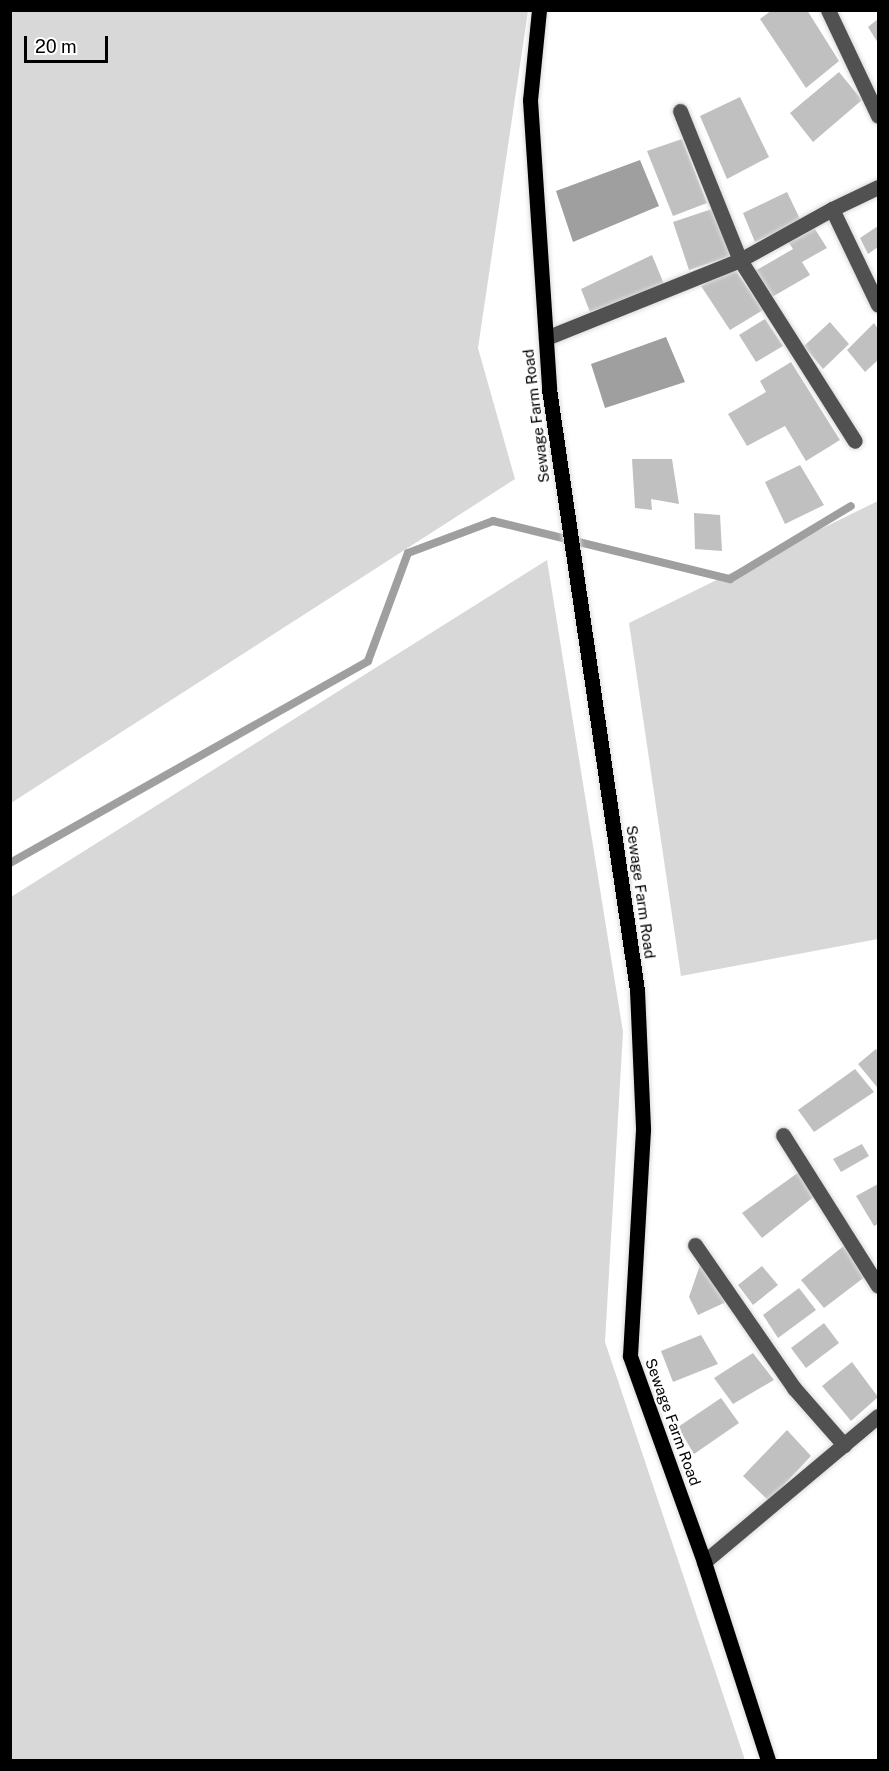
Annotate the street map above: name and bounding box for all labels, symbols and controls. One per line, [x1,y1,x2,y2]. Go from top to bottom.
scale bar [27,24,111,62]
text: 20 m [35,36,77,57]
street label: Sewage Farm Road [519,348,553,484]
street label: Sewage Farm Road [623,824,659,960]
street label: Sewage Farm Road [642,1356,704,1488]

